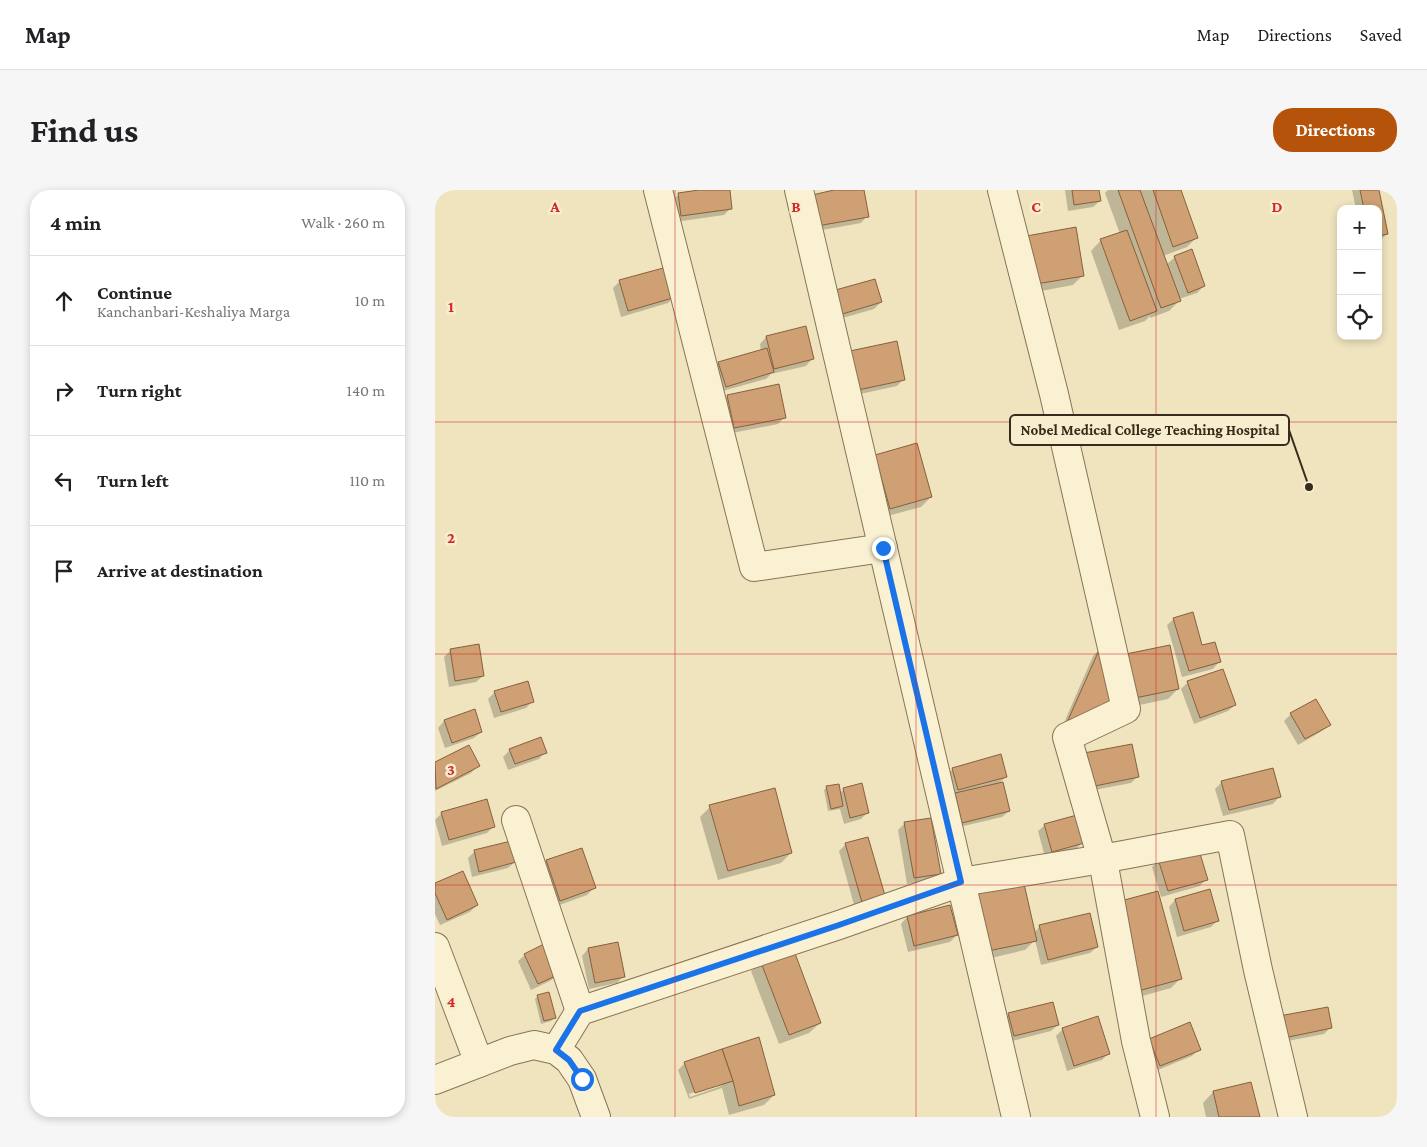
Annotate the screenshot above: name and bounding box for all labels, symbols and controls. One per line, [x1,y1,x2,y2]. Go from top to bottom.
text: Map [25,21,71,48]
text: Map [1197,25,1229,45]
text: Directions [1257,25,1332,45]
text: Saved [1360,25,1402,45]
button: Directions [1273,108,1397,152]
text: Find us [30,111,138,150]
text: A [549,198,560,215]
text: B [791,198,801,215]
text: C [1031,198,1041,215]
text: D [1271,198,1283,215]
map controls [1337,205,1382,340]
button: + [1337,205,1382,250]
text: 4 min [50,211,101,235]
text: Walk · 260 m [301,214,385,231]
button: − [1337,250,1382,295]
text: Continue [97,282,172,303]
icon: ahead [50,287,78,315]
text: 10 m [355,292,385,309]
button: locate [1337,295,1382,340]
text: 1 [448,298,454,315]
text: Kanchanbari-Keshaliya Marga [97,303,290,320]
icon: right [50,377,78,405]
text: Turn right [97,380,182,401]
text: 140 m [347,382,385,399]
callout: Nobel Medical College Teaching Hospital [1010,415,1289,445]
text: Nobel Medical College Teaching Hospital [1020,422,1280,438]
icon: left [50,467,78,495]
text: Turn left [97,470,169,491]
text: 110 m [349,472,385,489]
text: 2 [447,529,455,546]
route end [872,537,895,560]
icon: arrive [50,557,78,585]
text: Arrive at destination [97,560,263,581]
text: 3 [447,761,455,778]
text: 4 [447,993,456,1010]
route start [571,1068,594,1091]

